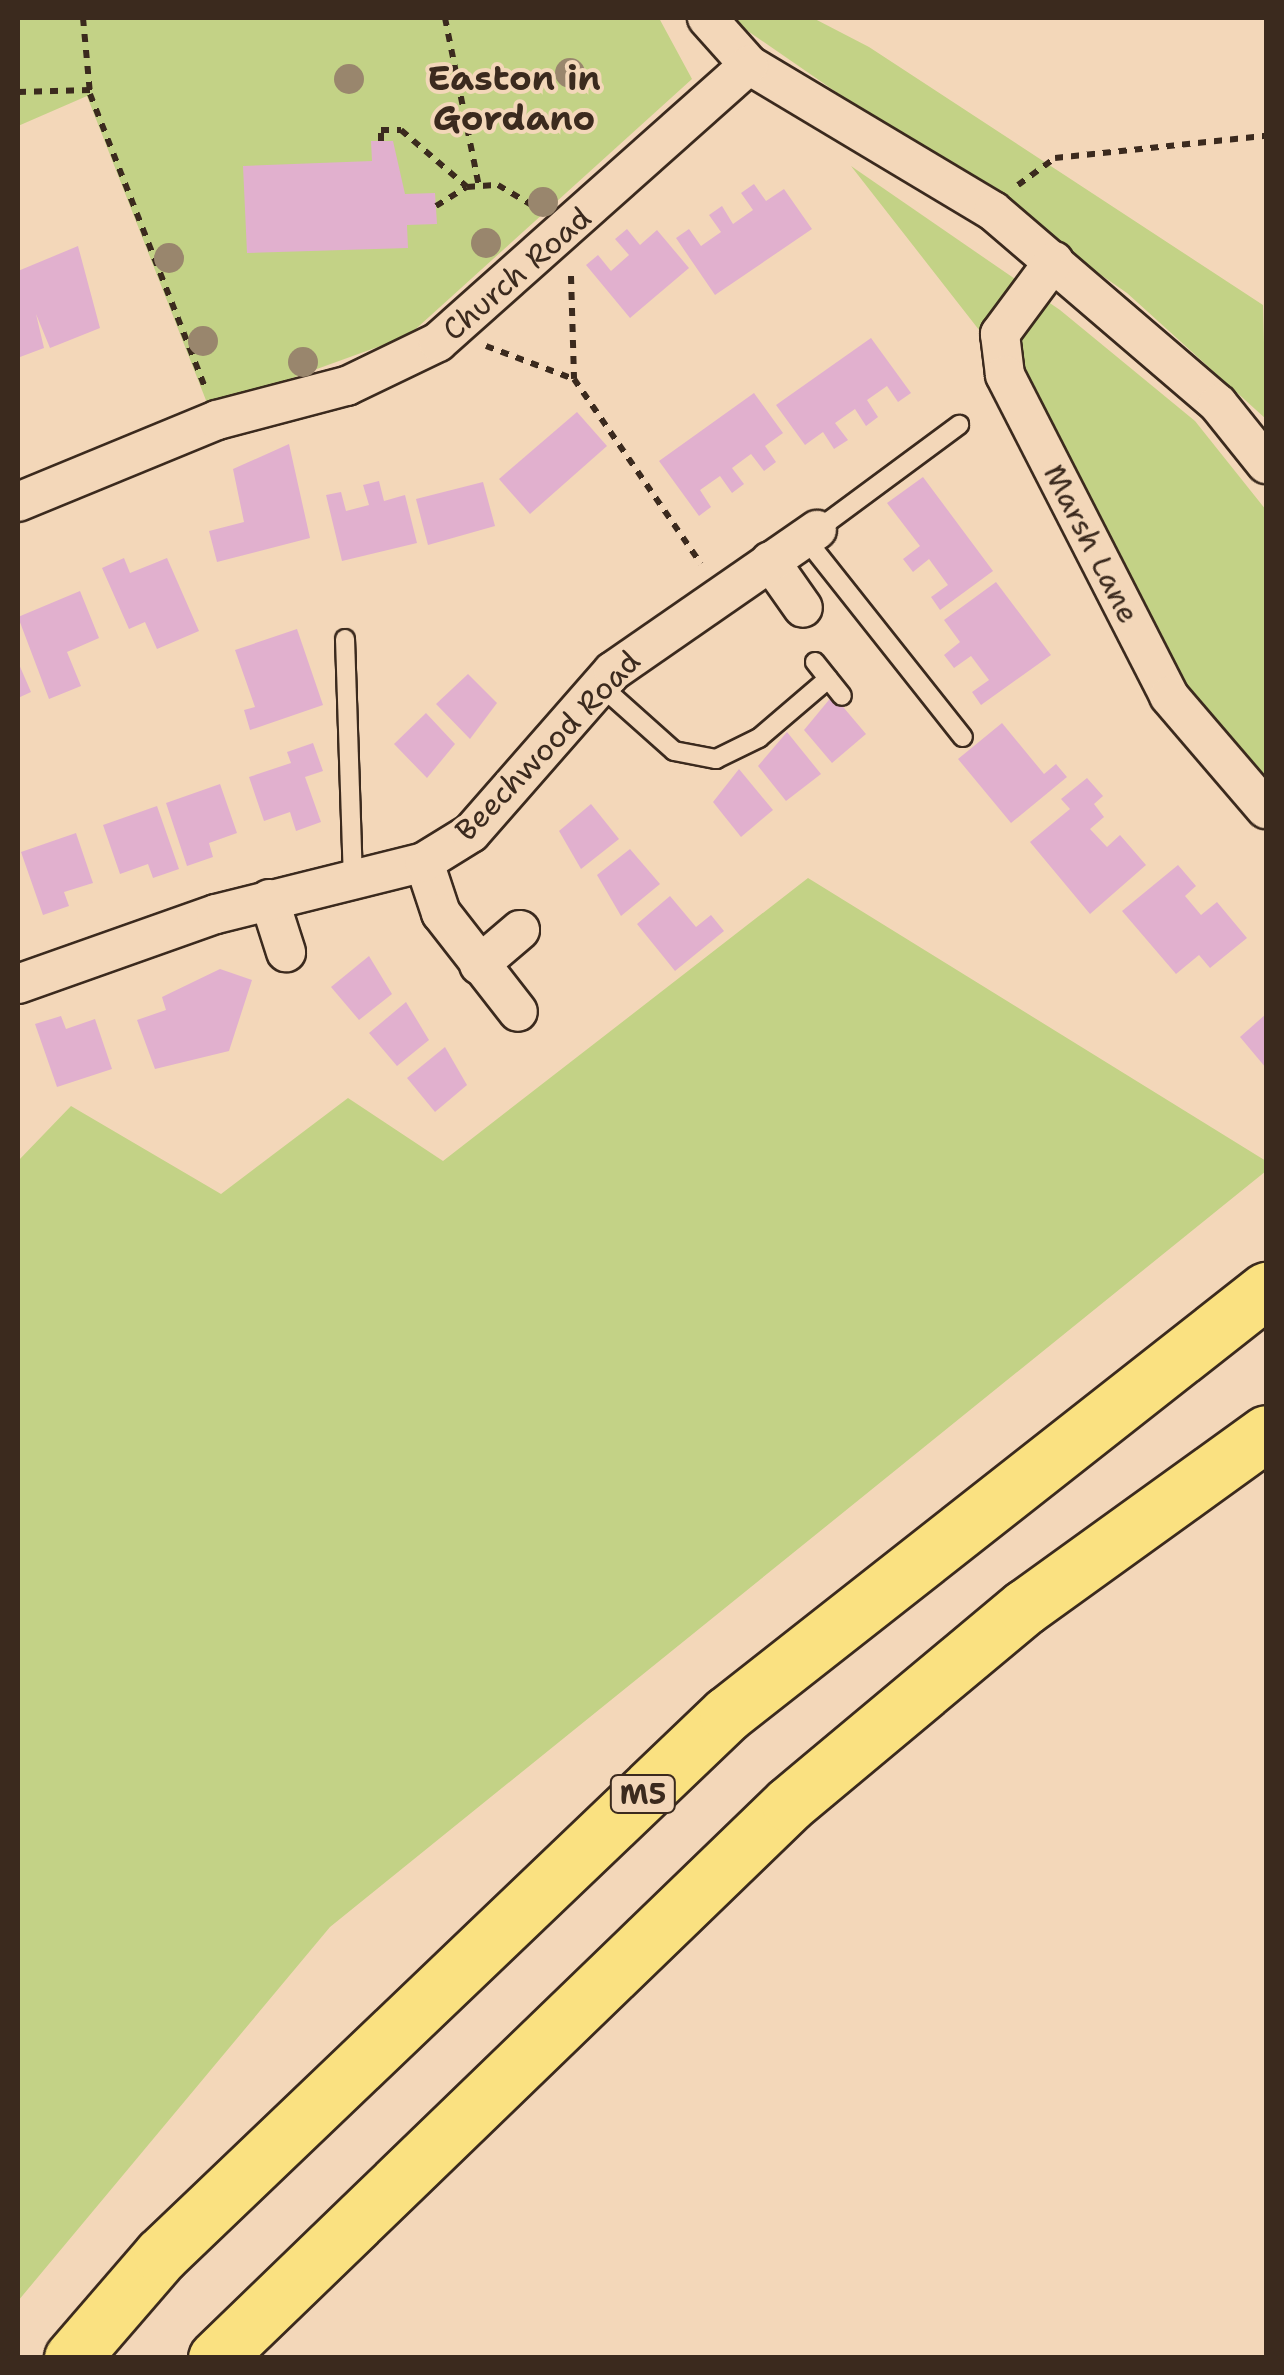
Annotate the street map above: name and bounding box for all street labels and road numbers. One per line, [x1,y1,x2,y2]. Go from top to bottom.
street label: Church Road [435,200,599,348]
street label: Marsh Lane [1036,459,1146,629]
street label: Beechwood Road [448,644,648,848]
road number: M5 [608,1771,678,1817]

